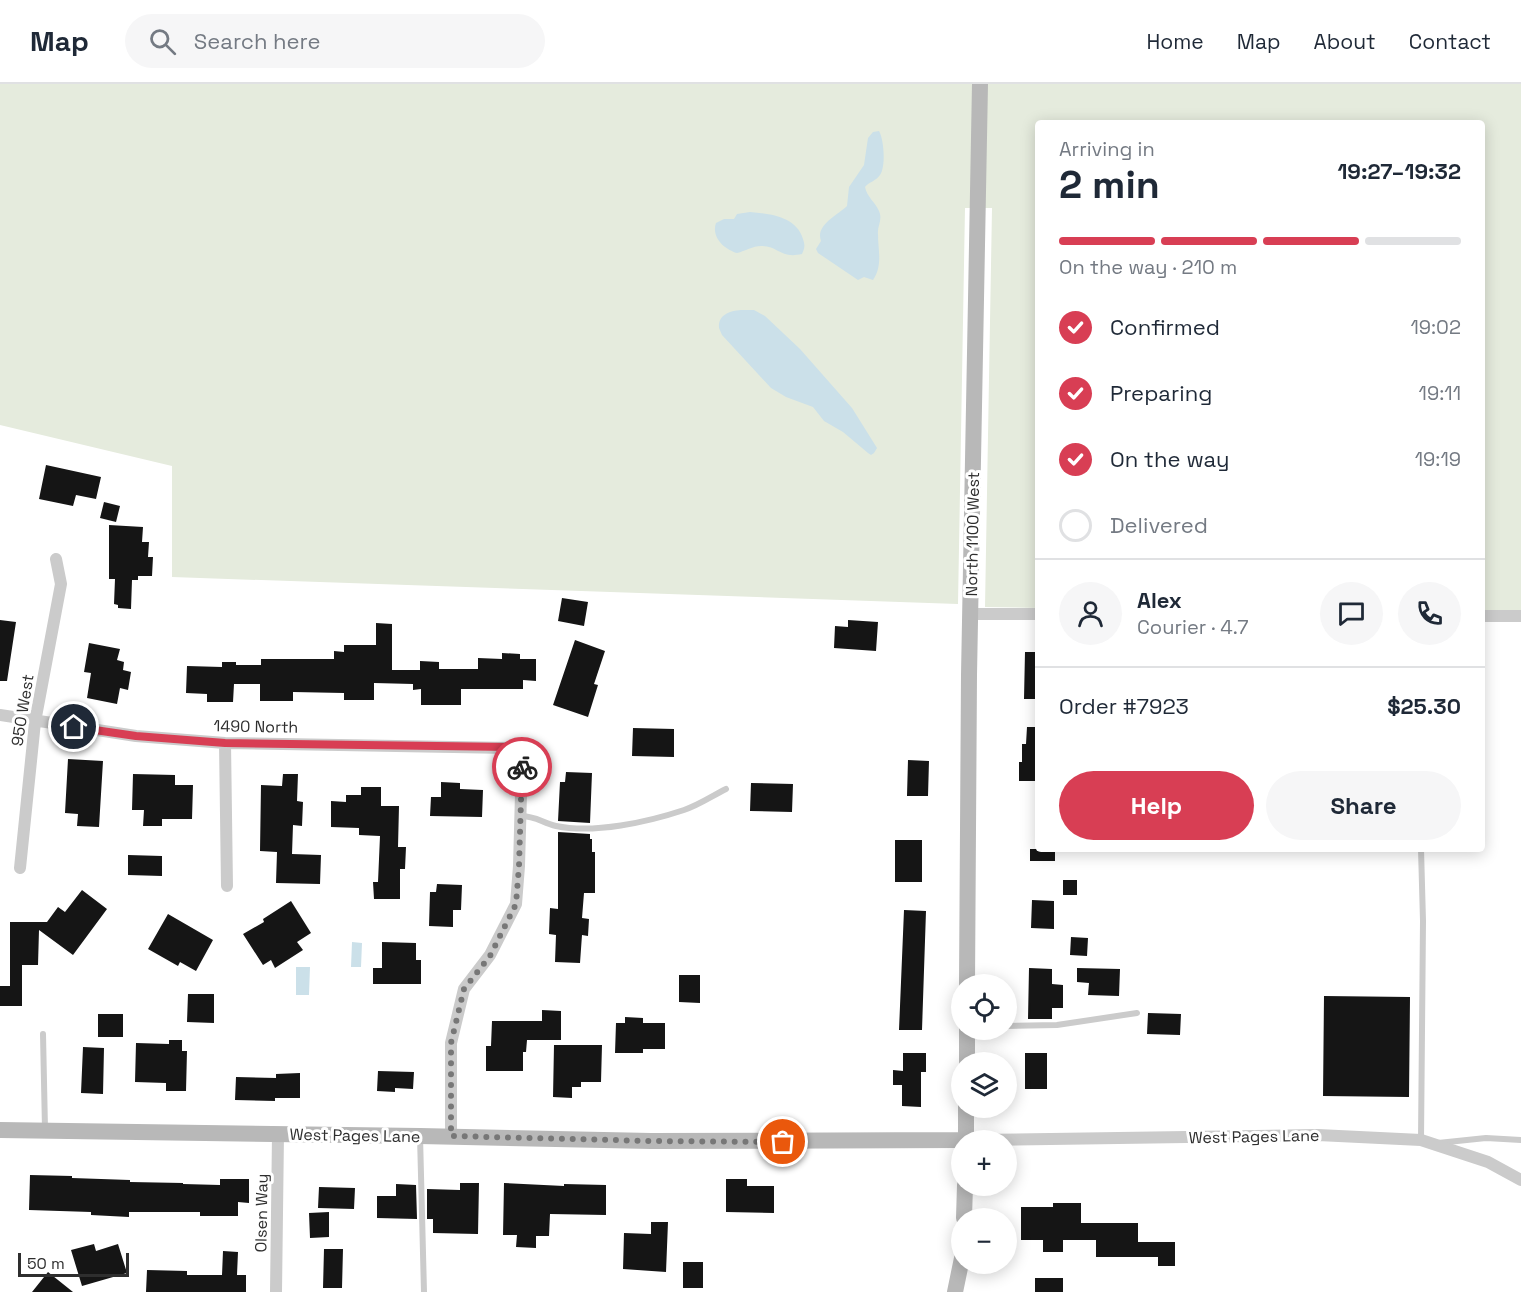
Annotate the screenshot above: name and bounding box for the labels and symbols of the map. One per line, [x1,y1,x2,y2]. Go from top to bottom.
street label: North 1100 West [961,472,984,596]
street label: 950 West [6,673,39,748]
pin [48,701,99,752]
street label: 1490 North [214,715,298,738]
courier [492,737,552,797]
pin [757,1116,808,1167]
street label: West Pages Lane [289,1124,421,1147]
street label: West Pages Lane [1188,1125,1320,1148]
street label: Olsen Way [250,1173,273,1253]
scale bar [18,1250,129,1278]

